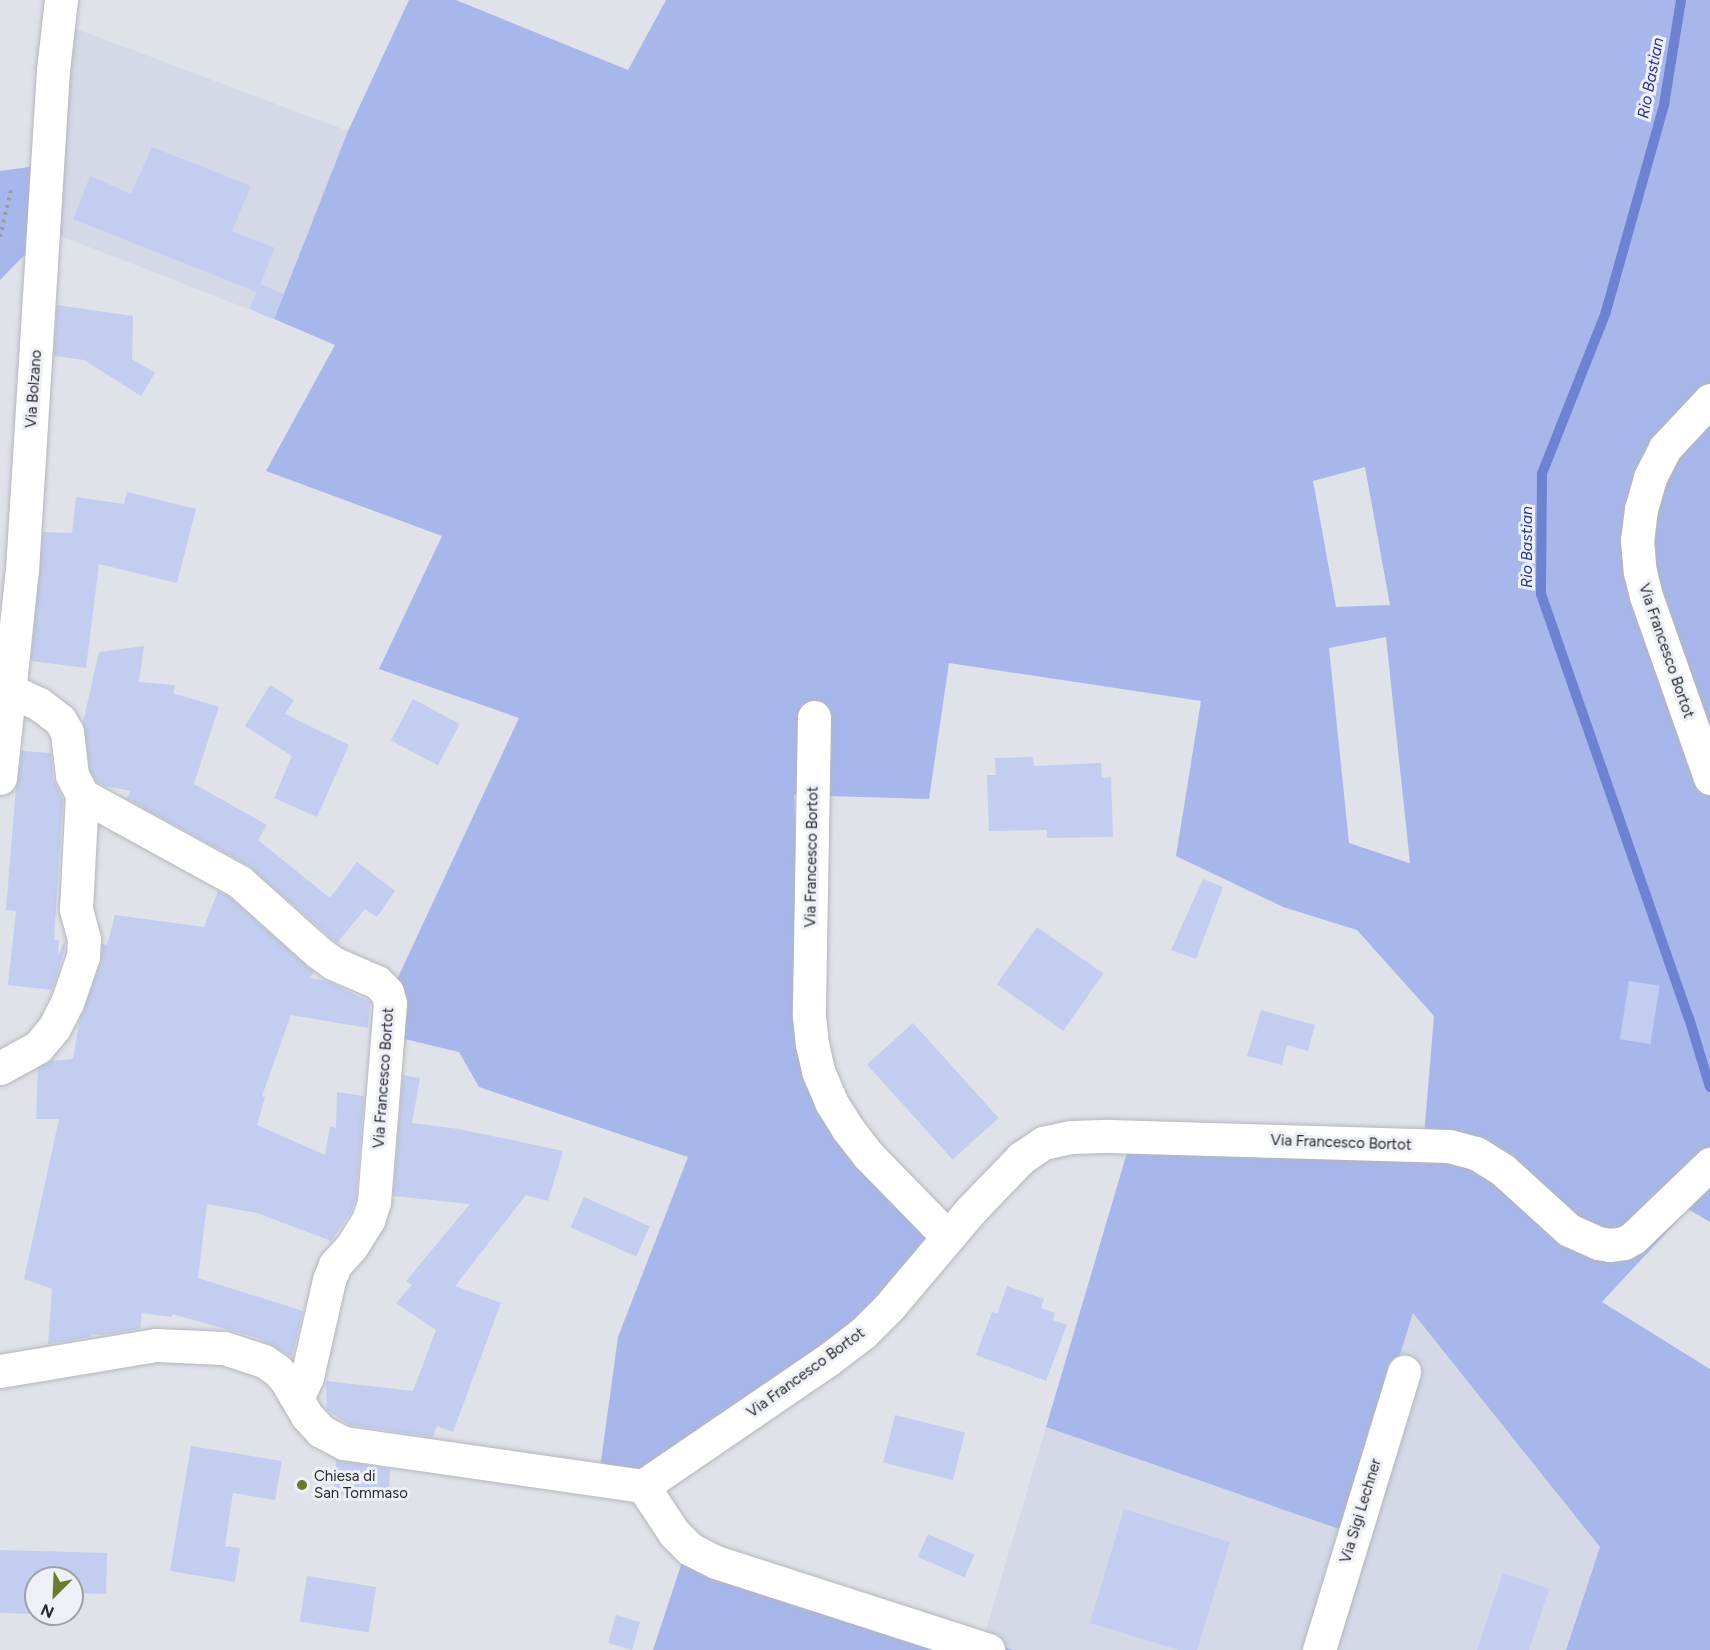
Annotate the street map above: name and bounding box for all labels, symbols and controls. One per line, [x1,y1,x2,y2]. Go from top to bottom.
water label: Rio Bastian [1634,36,1668,120]
street label: Via Bolzano [22,349,46,429]
water label: Rio Bastian [1517,506,1537,588]
street label: Via Francesco Bortot [1635,581,1697,721]
street label: Via Francesco Bortot [802,786,822,928]
street label: Via Francesco Bortot [370,1007,398,1149]
street label: Via Francesco Bortot [1270,1132,1412,1154]
street label: Via Francesco Bortot [744,1324,868,1422]
street label: Via Sigi Lechner [1337,1457,1385,1565]
place label: Chiesa di San Tommaso [314,1467,408,1502]
marker: Chiesa di San Tommaso [295,1478,309,1492]
north arrow [24,1566,84,1626]
text: N [38,1600,57,1622]

